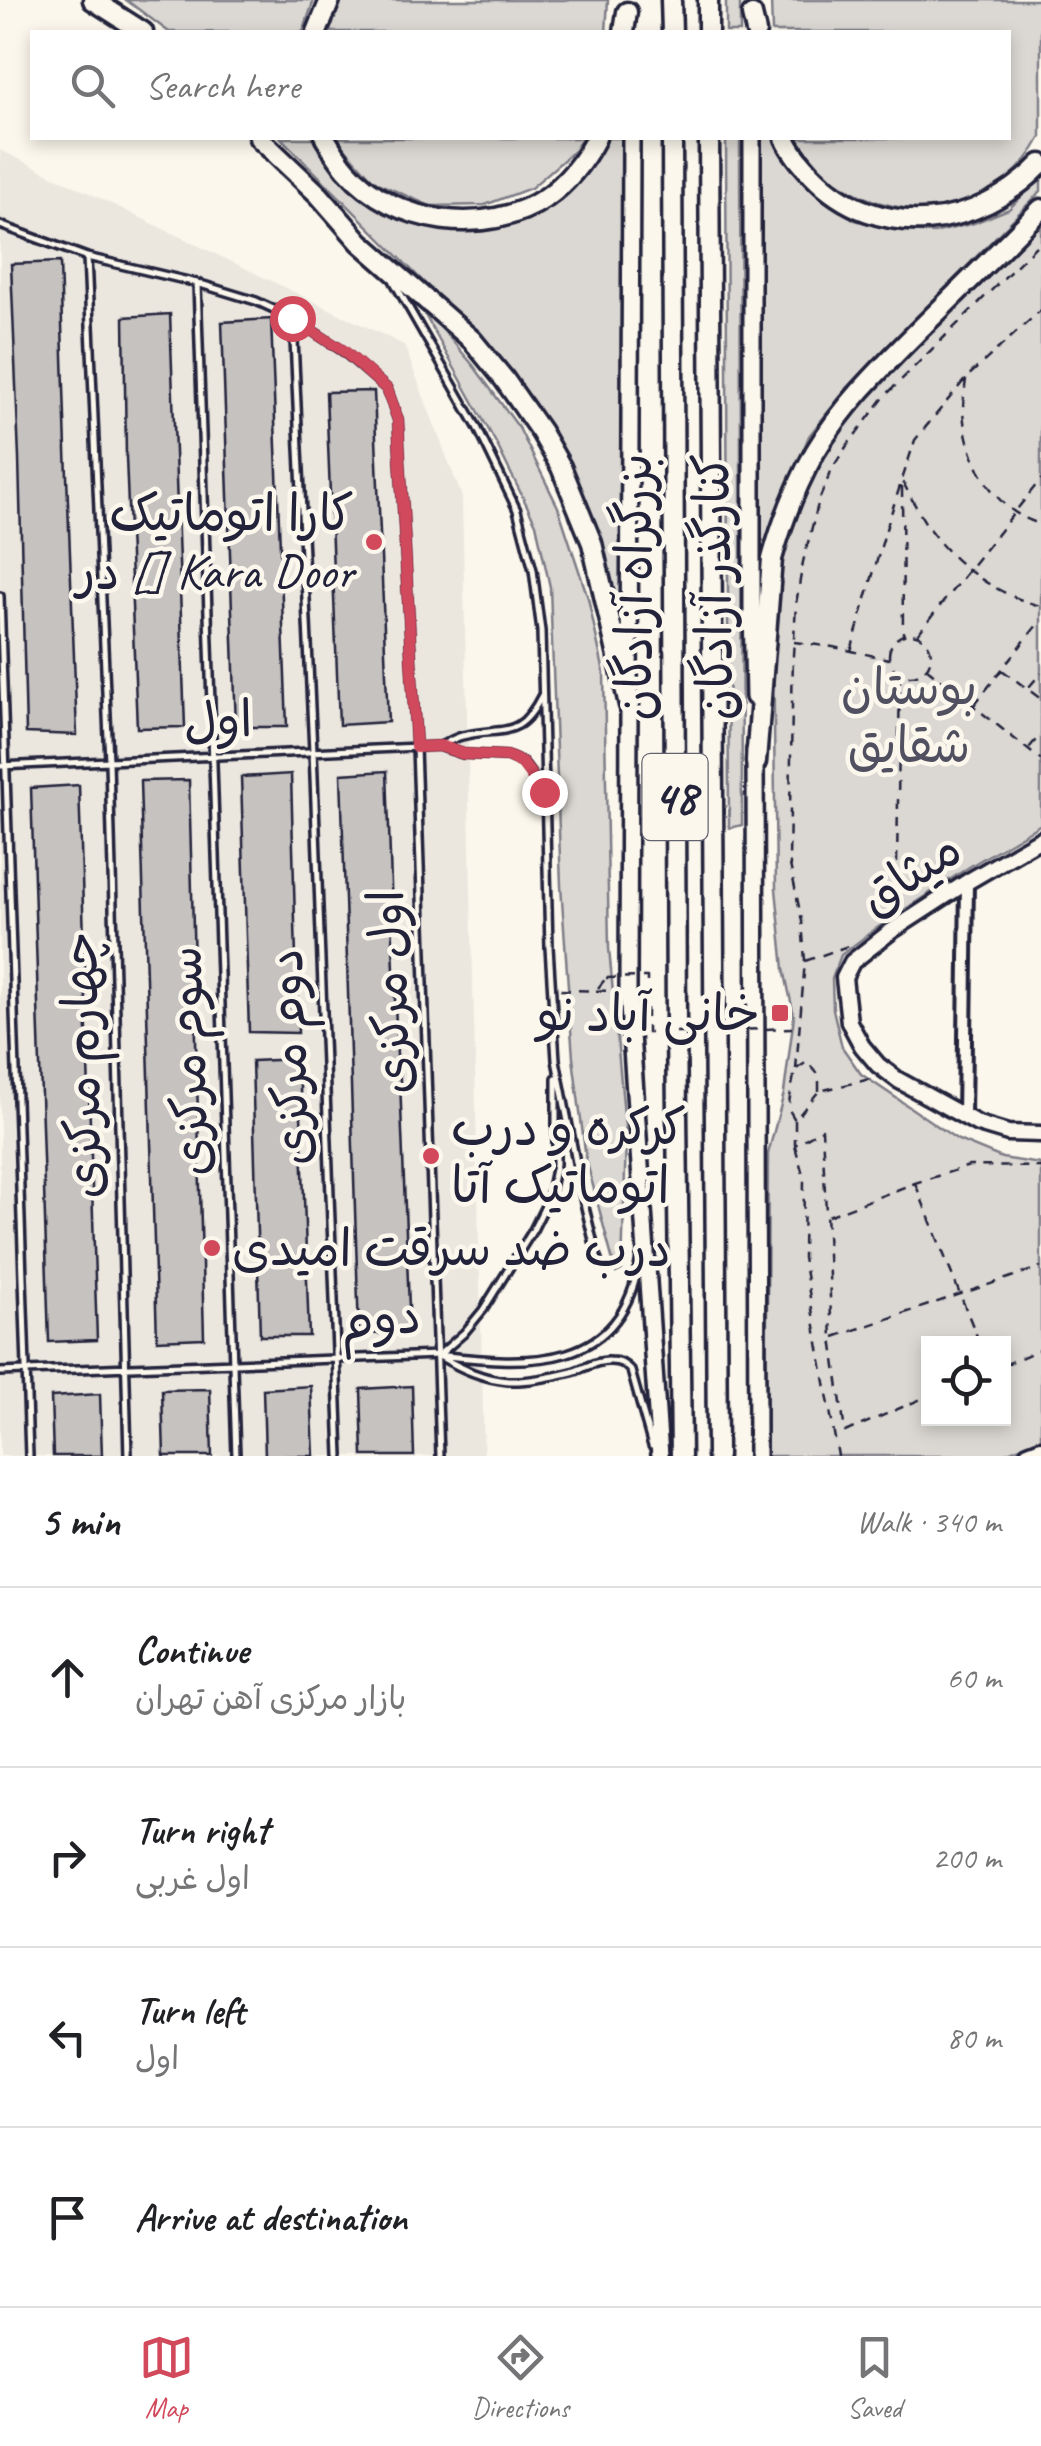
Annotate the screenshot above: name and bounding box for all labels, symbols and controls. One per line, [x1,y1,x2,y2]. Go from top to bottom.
search box [30,30,1011,140]
icon: search [65,58,120,113]
text: Search here [145,62,300,109]
route start [270,296,316,342]
street label: بزرگراه آزادگان [603,453,666,721]
street label: کنارگذر آزادگان [680,453,748,721]
place label: کارا اتوماتیک در [] Kara Door [72,482,357,603]
marker: کارا اتوماتیک در [] Kara Door [363,531,385,553]
park label: بوستان شقایق [841,656,977,777]
street label: اول [182,688,254,754]
road number: 48 [642,754,708,840]
route end [522,770,568,816]
street label: میثاق [847,817,973,929]
street label: اول مرکزی [355,889,425,1095]
street label: چهارم مرکزی [48,931,123,1199]
street label: سوم مرکزی [153,945,229,1177]
street label: دوم مرکزی [254,947,330,1166]
place label: خانی آباد نو [533,982,760,1045]
marker: خانی آباد نو [769,1002,791,1024]
place label: کرکره و درب اتوماتیک آتا [451,1096,686,1217]
marker: کرکره و درب اتوماتیک آتا [420,1145,442,1167]
place label: درب ضد سرقت امیدی [232,1217,671,1280]
marker: درب ضد سرقت امیدی [201,1237,223,1259]
street label: دوم [336,1283,424,1361]
map controls [921,1336,1011,1426]
button: locate [921,1336,1011,1426]
text: 5 min [40,1495,120,1548]
text: Walk · 340 m [857,1501,1001,1542]
text: Continue [135,1627,249,1674]
icon: ahead [40,1650,95,1705]
text: 60 m [947,1657,1001,1698]
text: بازار مرکزی آهن تهران [135,1678,406,1719]
text: Turn right [135,1807,269,1854]
icon: right [40,1830,95,1885]
text: 200 m [932,1837,1001,1878]
text: اول غربی [135,1858,250,1899]
text: Turn left [135,1987,245,2034]
icon: left [40,2010,95,2065]
text: 80 m [947,2017,1001,2058]
text: اول [135,2038,179,2079]
icon: arrive [40,2190,95,2245]
text: Arrive at destination [135,2194,407,2241]
tab: Map [139,2330,194,2425]
tab: Directions [472,2330,569,2425]
tab: Saved [847,2330,902,2425]

